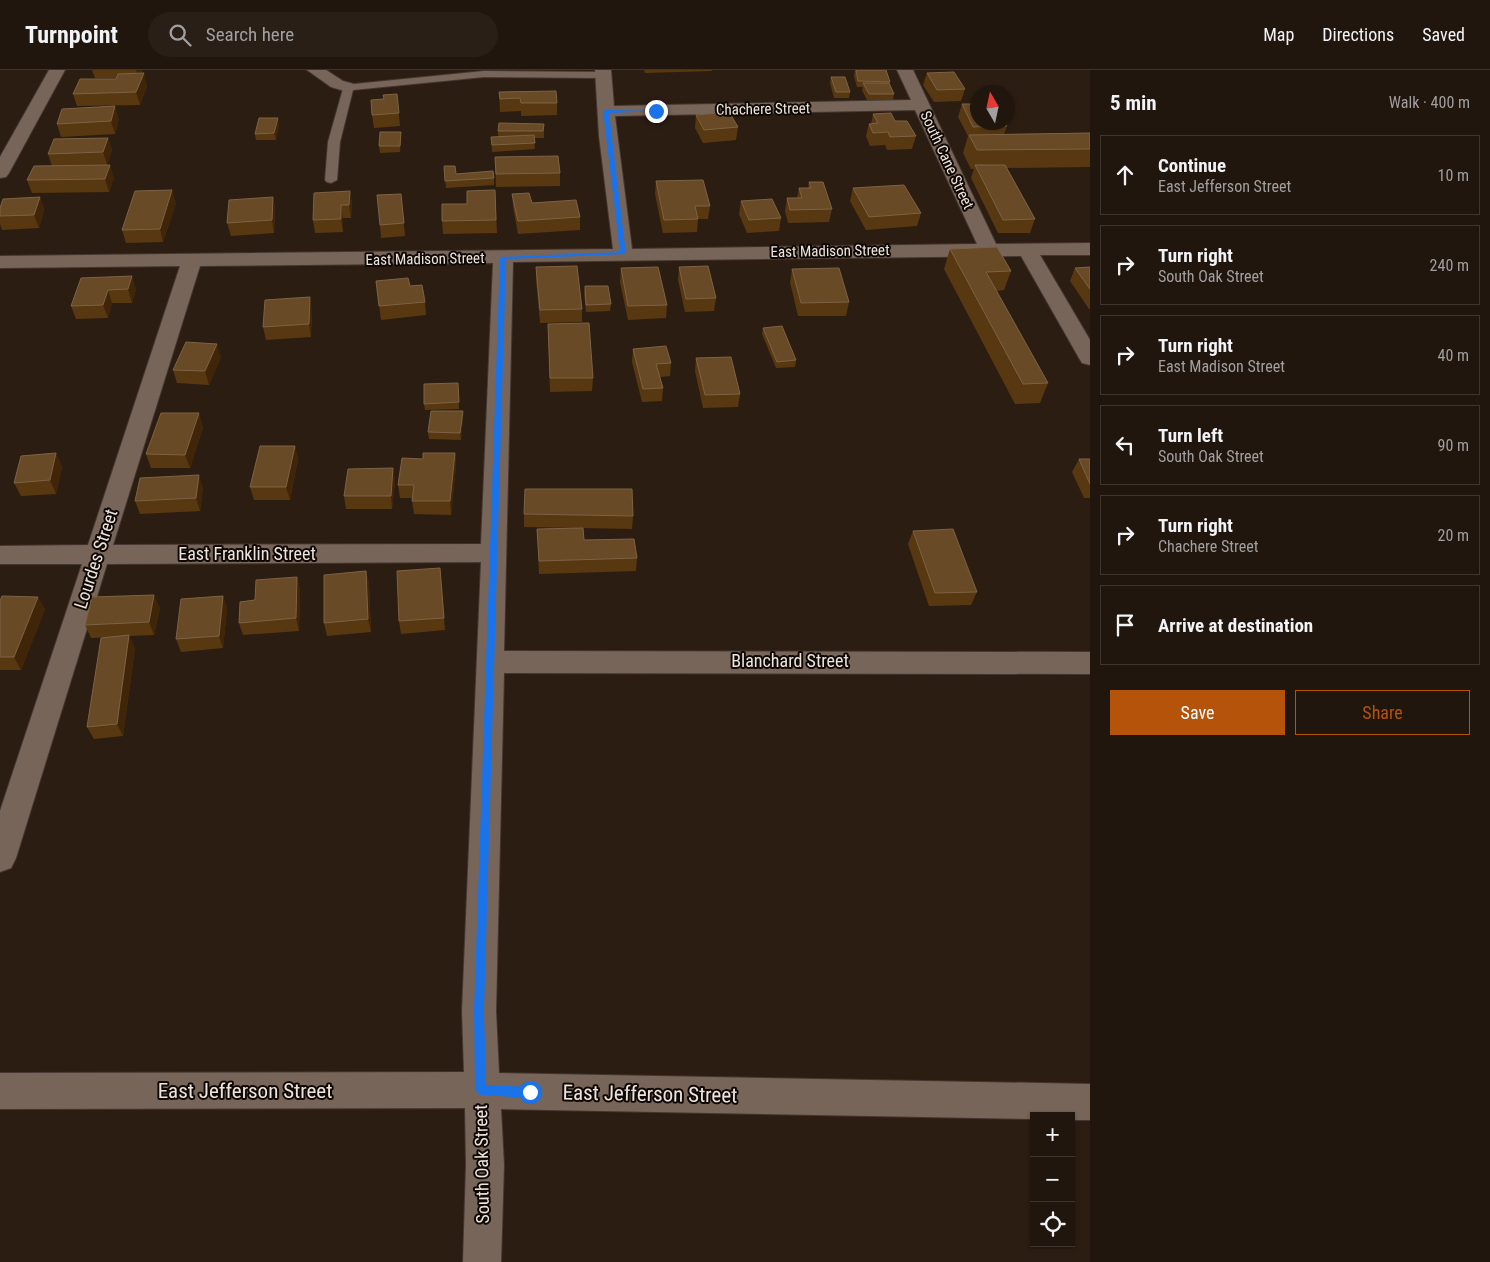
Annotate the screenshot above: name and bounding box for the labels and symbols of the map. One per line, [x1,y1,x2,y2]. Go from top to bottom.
north arrow [970,85,1015,130]
street label: Chachere Street [716,99,810,119]
route end [645,100,668,123]
street label: South Cane Street [916,108,978,212]
street label: East Madison Street [770,241,890,261]
street label: East Madison Street [365,249,485,269]
street label: Lourdes Street [70,506,122,611]
street label: East Franklin Street [178,543,316,564]
street label: Blanchard Street [731,650,849,671]
street label: East Jefferson Street [158,1079,332,1103]
street label: East Jefferson Street [562,1080,738,1108]
route start [519,1081,542,1104]
street label: South Oak Street [470,1104,493,1224]

